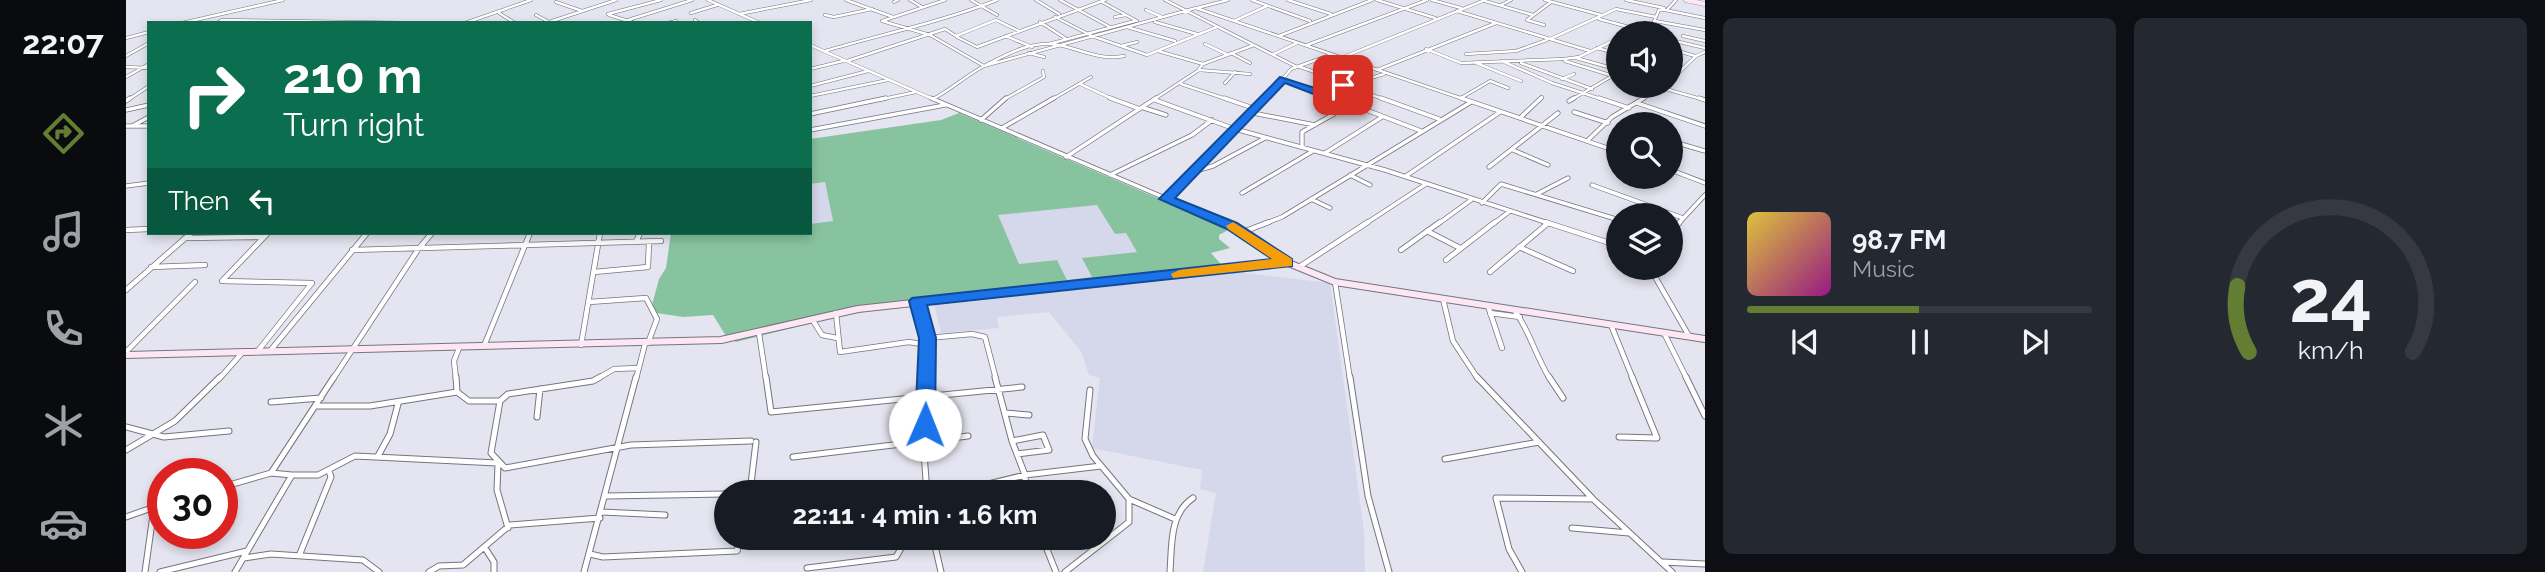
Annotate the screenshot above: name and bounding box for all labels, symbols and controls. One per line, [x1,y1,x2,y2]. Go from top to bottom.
map controls [1606,21,1683,280]
button: sound [1606,21,1683,98]
text: 22:07 [22,24,104,61]
text: 210 m [283,47,422,104]
icon: right [168,49,259,140]
pin [1313,55,1373,115]
icon: arrive [1324,66,1362,104]
text: Turn right [283,106,424,143]
icon: directions [39,109,88,158]
button: search [1606,112,1683,189]
icon: left [243,182,281,220]
text: Then [168,186,229,216]
button: layers [1606,203,1683,280]
icon: music [39,207,88,256]
text: 98.7 FM [1852,225,1947,255]
text: 24 [2289,254,2372,339]
text: Music [1852,255,1915,282]
icon: phone [39,304,88,353]
icon: previous [1786,323,1824,361]
icon: pause [1901,323,1939,361]
icon: next [2016,323,2054,361]
text: km/h [2298,335,2363,365]
position arrow [888,388,962,462]
icon: climate [39,401,88,450]
speed limit sign: 30 [147,458,238,549]
icon: car [39,499,88,548]
text: 22:11 · 4 min · 1.6 km [792,500,1038,530]

